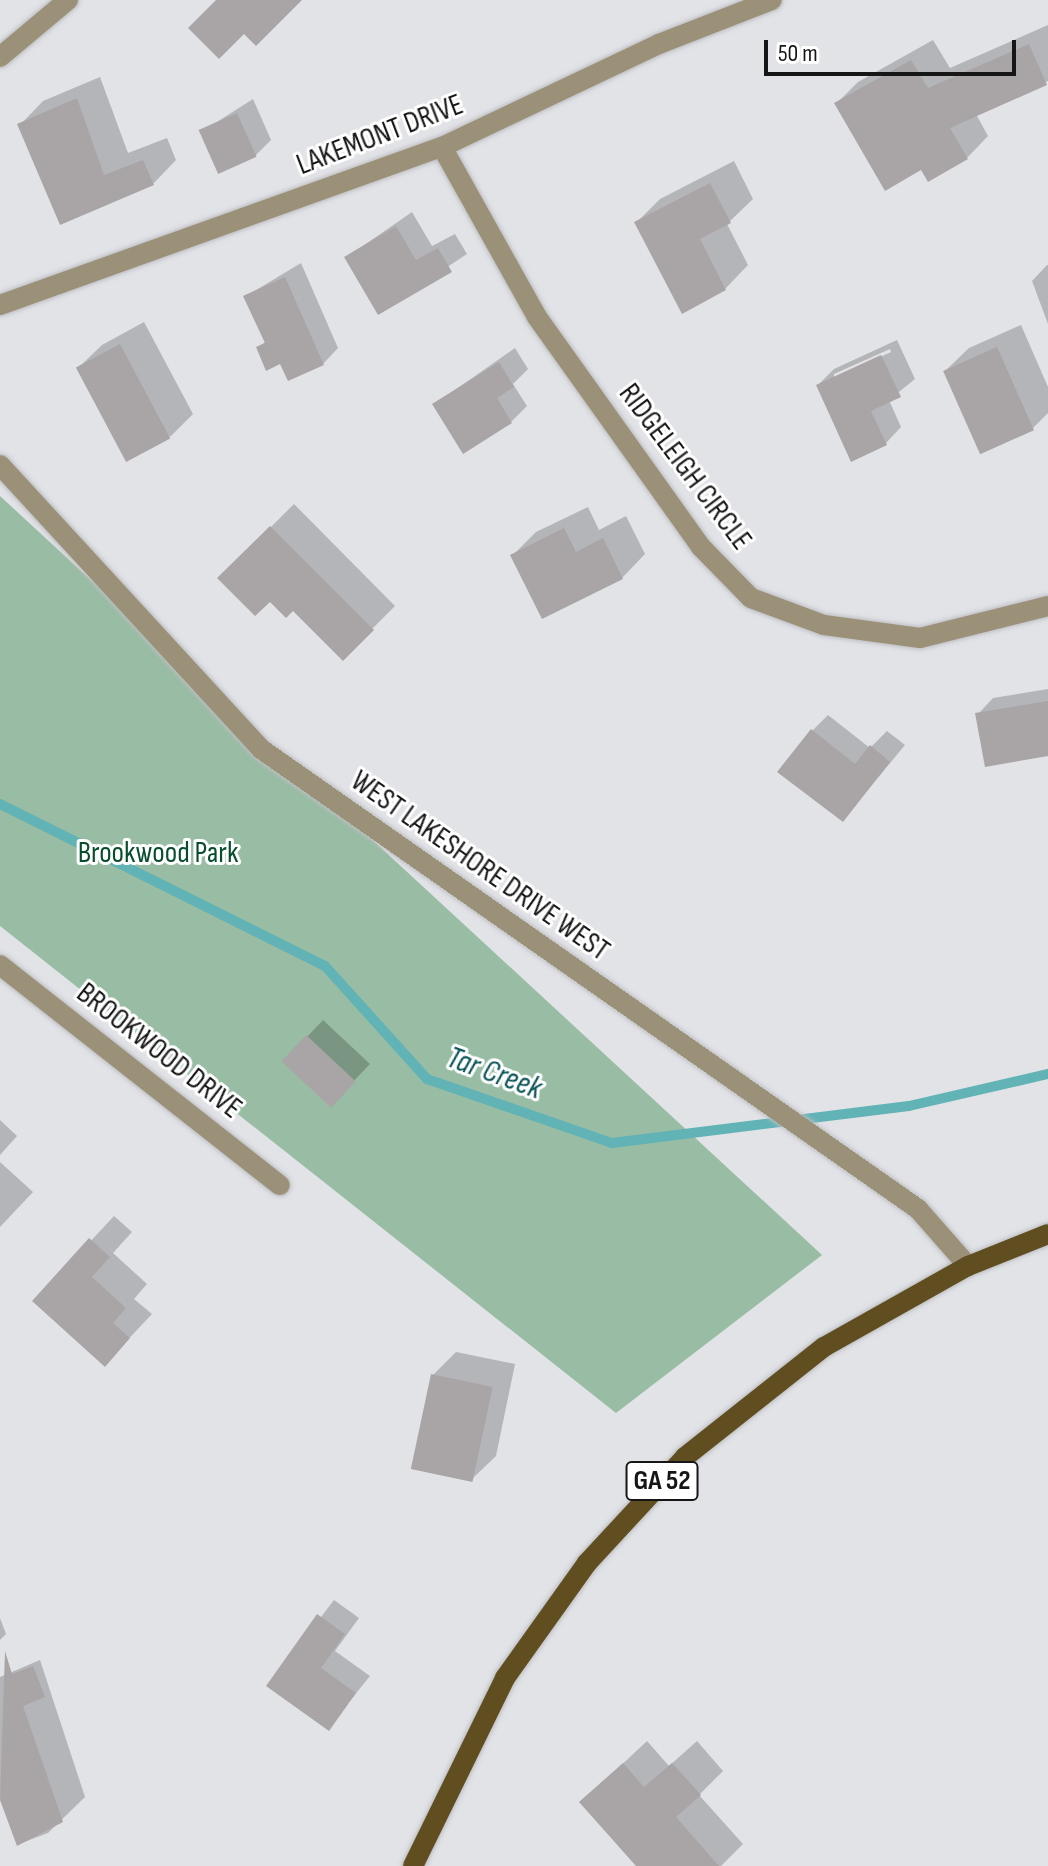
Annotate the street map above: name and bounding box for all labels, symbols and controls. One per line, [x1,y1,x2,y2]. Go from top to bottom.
scale bar [768,24,1020,74]
text: 50 m [778,39,818,68]
street label: LAKEMONT DRIVE [292,87,468,183]
street label: RIDGELEIGH CIRCLE [611,377,759,557]
street label: WEST LAKESHORE DRIVE WEST [344,763,616,969]
park label: Brookwood Park [78,835,238,871]
street label: BROOKWOOD DRIVE [69,975,249,1127]
water label: Tar Creek [441,1039,547,1109]
road number: GA 52 [624,1457,700,1505]

